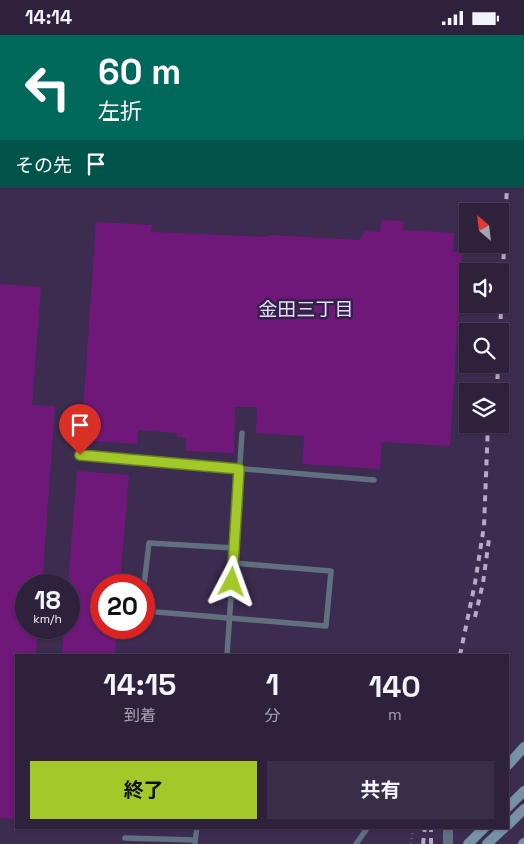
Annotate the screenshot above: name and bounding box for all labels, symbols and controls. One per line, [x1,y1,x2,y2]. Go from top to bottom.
text: 14:14 [25,5,72,30]
text: 60 m [98,50,181,94]
icon: left [15,55,80,120]
text: 左折 [98,97,142,125]
icon: arrive [82,150,110,178]
text: その先 [15,153,72,178]
north arrow [459,203,509,253]
map controls [459,203,509,433]
button: sound [459,263,509,313]
district label: 金田三丁目 [258,297,354,322]
button: search [459,323,509,373]
button: layers [459,383,509,433]
pin [59,404,101,455]
icon: arrive [66,411,94,439]
position arrow [205,555,257,607]
speed limit sign: 20 [90,574,155,639]
text: 18 [34,584,61,616]
text: km/h [33,611,62,627]
text: 14:15 [103,665,176,704]
text: 1 [266,665,279,704]
text: 140 [369,667,421,706]
text: m [388,704,402,725]
text: 到着 [124,705,156,726]
text: 分 [265,705,281,726]
button: 終了 [30,761,257,819]
button: 共有 [267,761,494,819]

